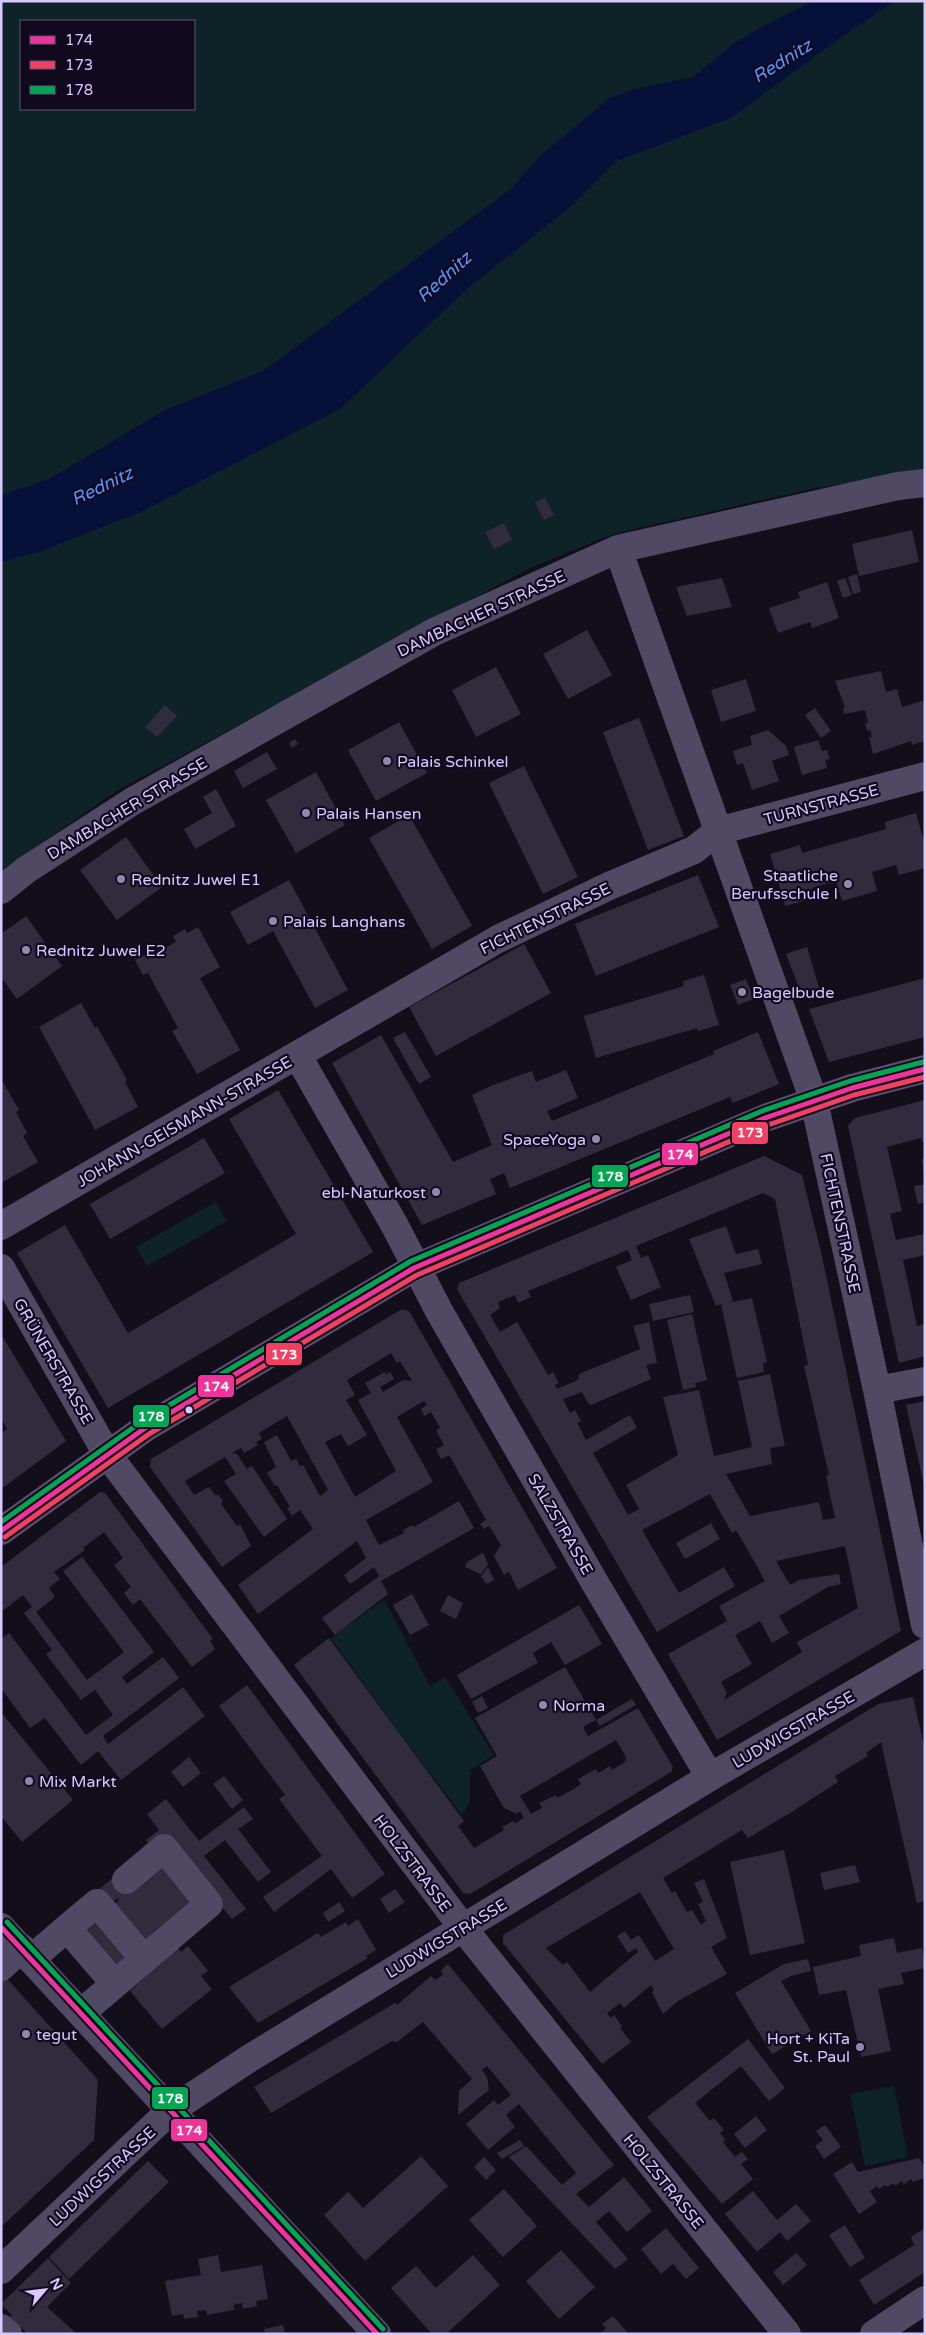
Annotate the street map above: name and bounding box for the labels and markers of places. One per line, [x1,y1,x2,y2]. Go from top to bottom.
place label: Palais Schinkel [397,752,509,772]
marker: Palais Schinkel [381,755,393,767]
place label: Palais Hansen [316,804,421,824]
marker: Palais Hansen [300,807,312,819]
place label: Staatliche Berufsschule I [731,866,838,904]
place label: Rednitz Juwel E1 [131,870,261,890]
marker: Rednitz Juwel E1 [115,873,127,885]
marker: Staatliche Berufsschule I [842,878,854,890]
place label: Palais Langhans [283,912,405,932]
marker: Palais Langhans [267,915,279,927]
place label: Rednitz Juwel E2 [36,941,166,961]
marker: Rednitz Juwel E2 [20,944,32,956]
place label: Bagelbude [752,983,834,1003]
marker: Bagelbude [736,986,748,998]
place label: SpaceYoga [503,1130,586,1150]
marker: SpaceYoga [590,1133,602,1145]
place label: ebl-Naturkost [322,1183,426,1203]
marker: ebl-Naturkost [430,1186,442,1198]
unlabelled marker [184,1405,194,1415]
place label: Norma [553,1696,605,1716]
marker: Norma [537,1699,549,1711]
place label: Mix Markt [39,1772,117,1792]
marker: Mix Markt [23,1775,35,1787]
place label: tegut [36,2025,77,2045]
marker: tegut [20,2028,32,2040]
place label: Hort + KiTa St. Paul [767,2029,850,2067]
marker: Hort + KiTa St. Paul [854,2041,866,2053]

